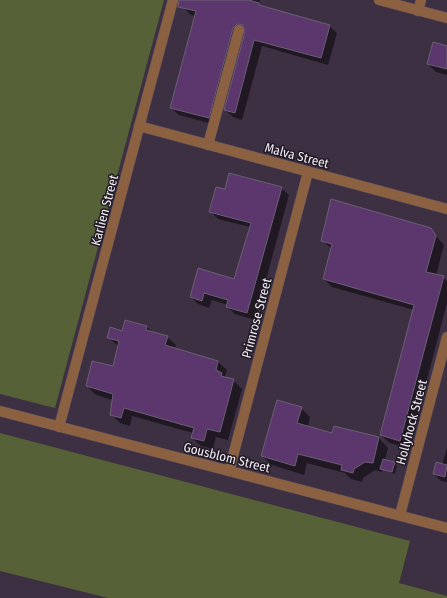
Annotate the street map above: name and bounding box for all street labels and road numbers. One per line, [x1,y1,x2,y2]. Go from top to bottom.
street label: Malva Street [263,140,331,171]
street label: Karlien Street [88,172,121,247]
street label: Primrose Street [239,276,275,360]
street label: Hollyhock Street [393,377,430,466]
street label: Gousblom Street [182,439,272,476]

